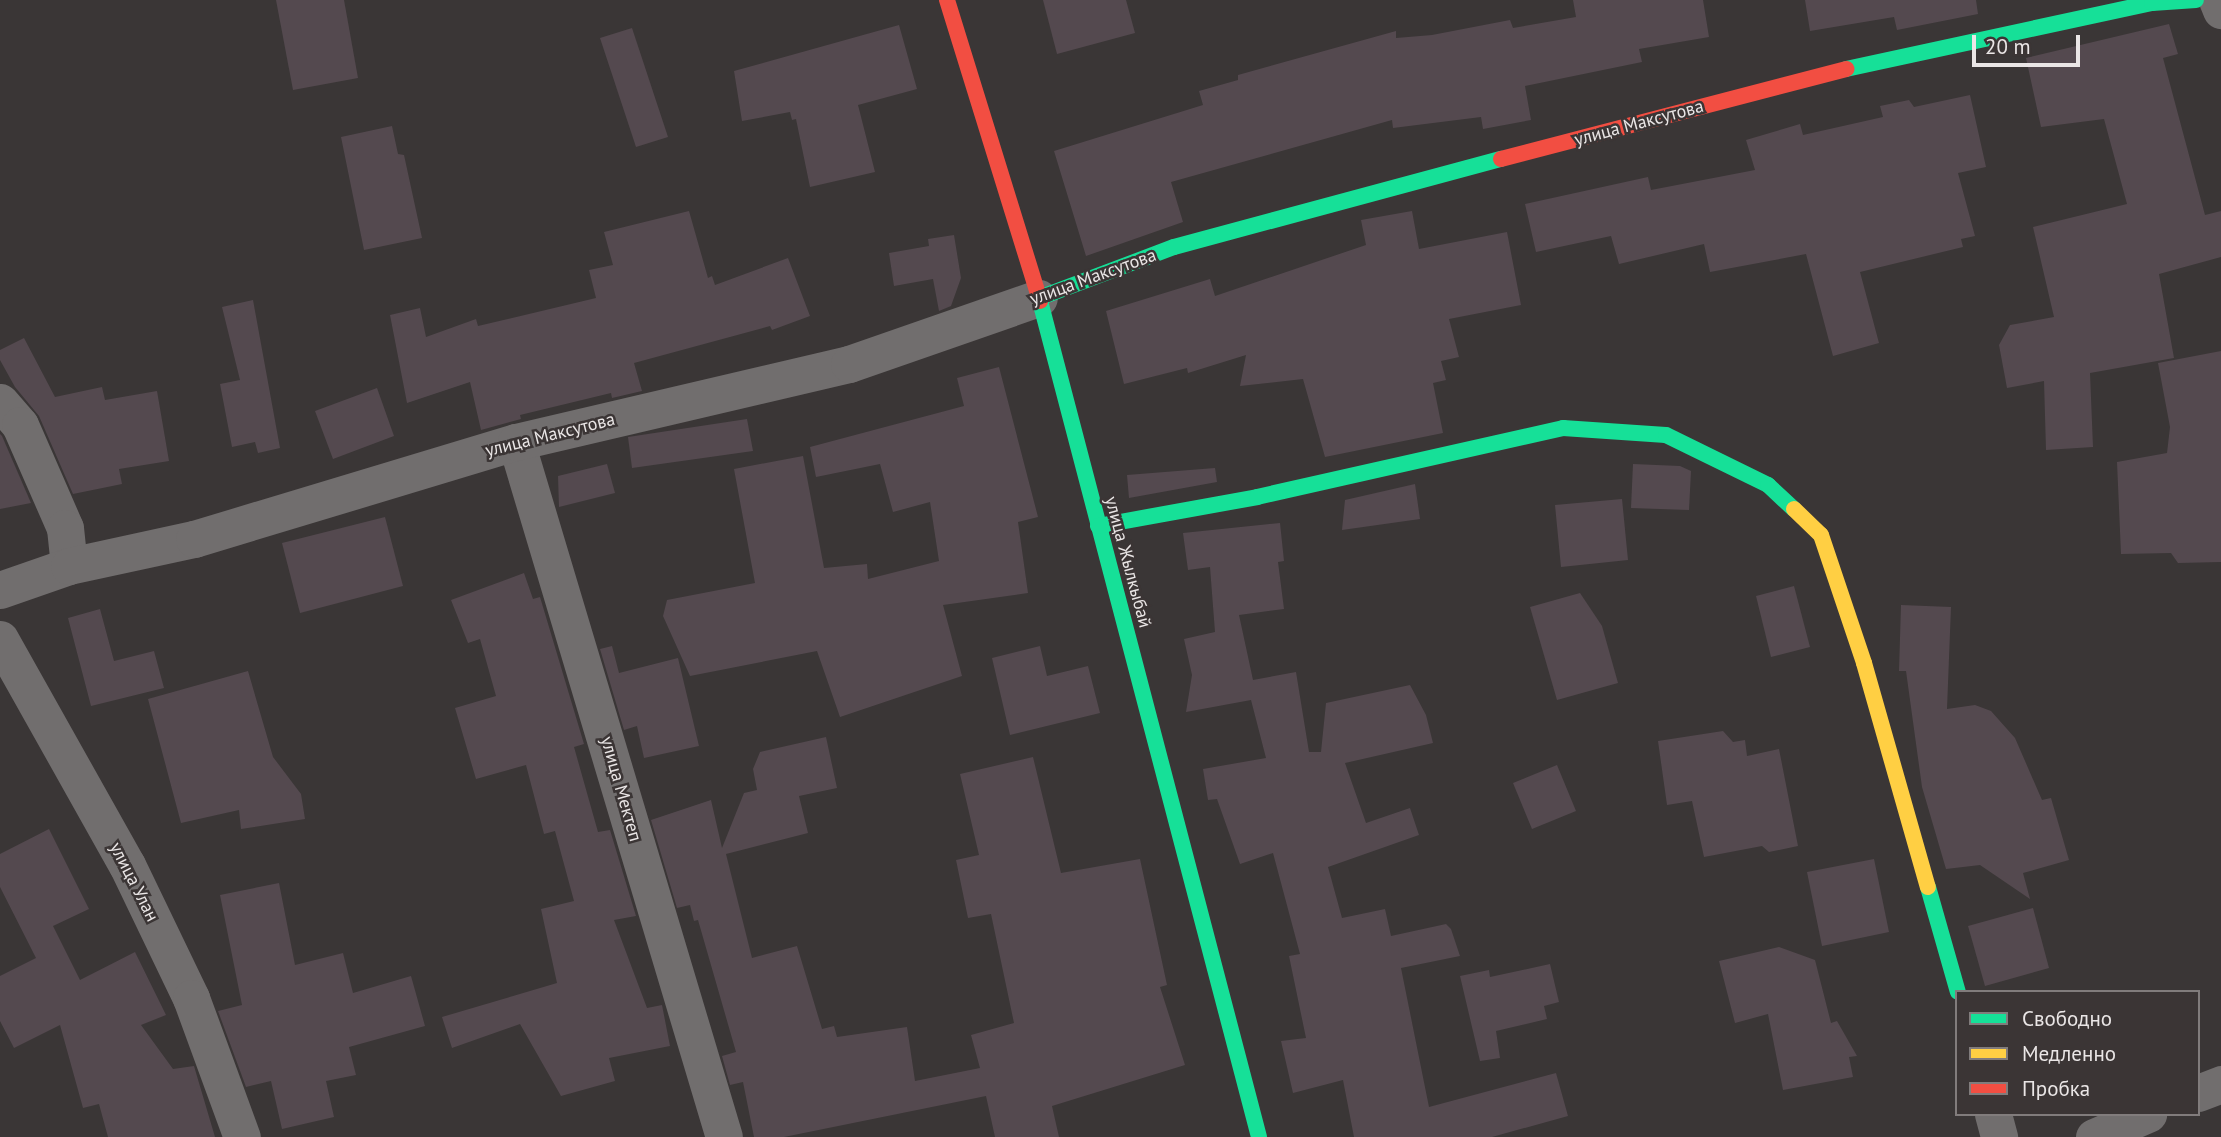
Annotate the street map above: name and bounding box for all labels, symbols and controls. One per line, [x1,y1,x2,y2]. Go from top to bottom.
scale bar [1976,21,2084,65]
text: 20 m [1985,33,2031,60]
street label: улица Максутова [1572,95,1706,151]
street label: улица Максутова [1027,244,1159,310]
street label: улица Максутова [483,408,617,462]
street label: улица Жылкыбай [1100,494,1156,630]
street label: улица Мектеп [596,734,646,844]
street label: улица Улан [105,838,163,926]
legend [1955,990,2200,1116]
text: Свободно [2022,1005,2112,1032]
text: Медленно [2022,1040,2116,1067]
text: Пробка [2022,1075,2090,1102]

